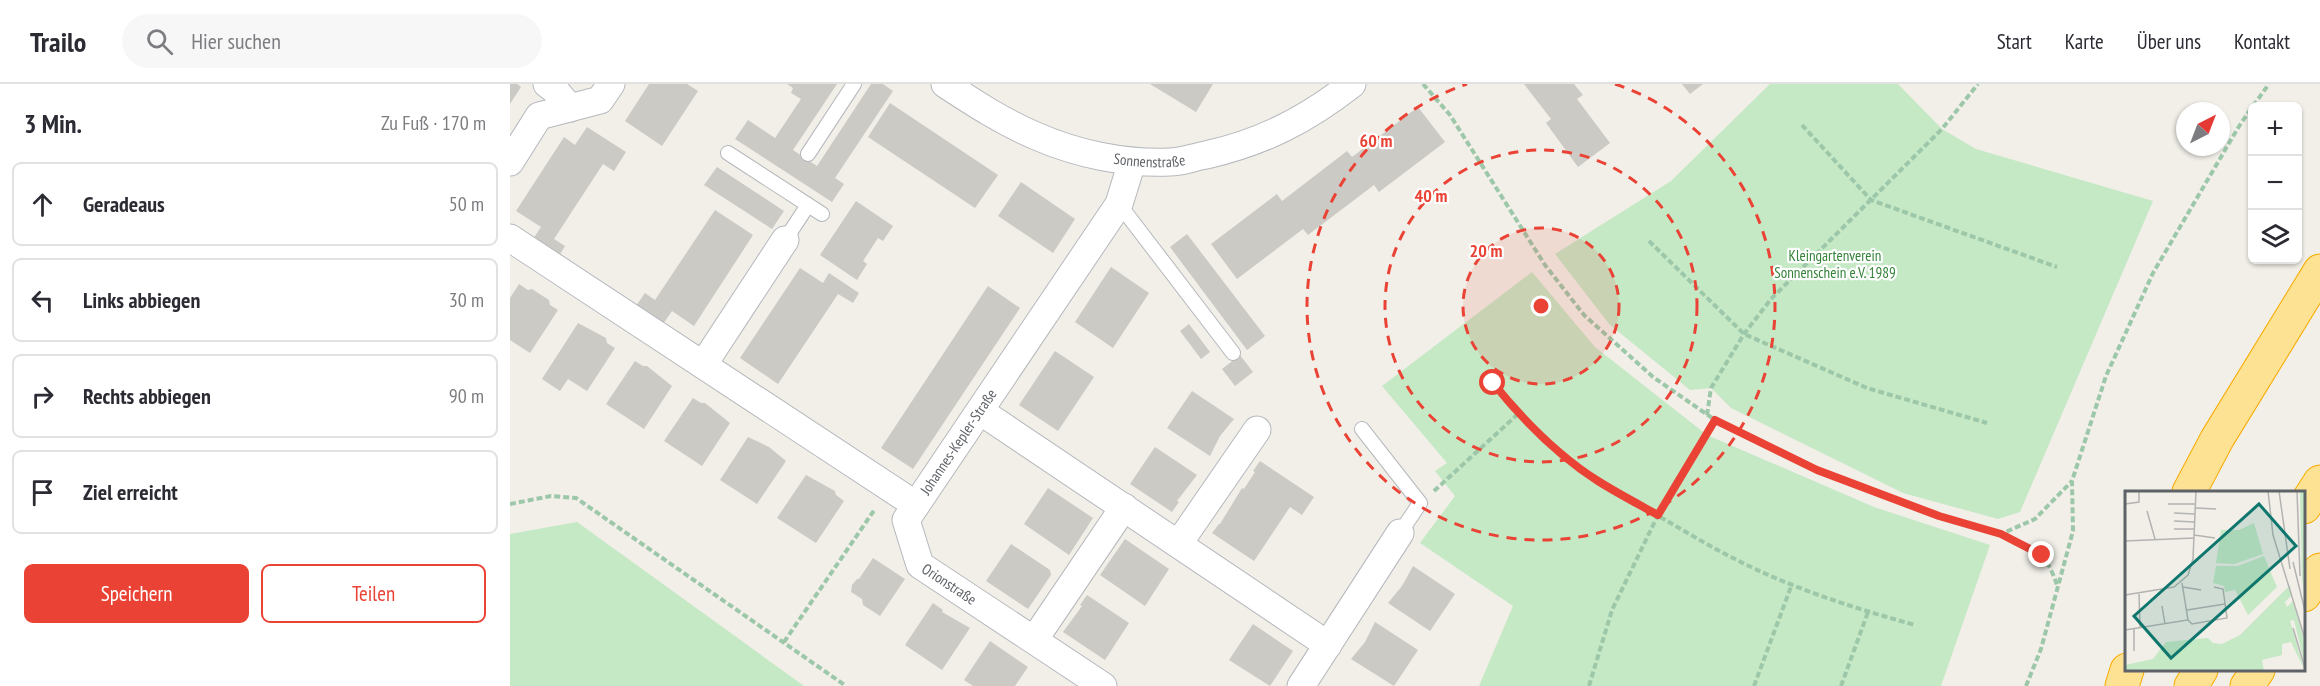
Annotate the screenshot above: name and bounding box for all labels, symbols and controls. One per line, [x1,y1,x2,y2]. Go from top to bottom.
search box [122,14,542,68]
text: Trailo [30,23,86,60]
icon: search [143,25,176,58]
text: Hier suchen [191,27,281,55]
text: Start [1997,28,2032,55]
text: Karte [2065,28,2104,55]
text: Über uns [2137,28,2201,55]
text: Kontakt [2234,28,2290,55]
north arrow [2176,102,2230,156]
map controls [2248,102,2302,264]
button: + [2248,102,2302,156]
text: 3 Min. [24,107,82,140]
text: Zu Fuß · 170 m [381,110,486,136]
text: 60 m [1360,129,1392,152]
street label: Sonnenstraße [1112,149,1187,171]
button: − [2248,156,2302,210]
text: 40 m [1415,184,1447,207]
icon: ahead [26,188,59,221]
text: Geradeaus [83,190,165,218]
text: 50 m [449,191,484,217]
button: layers [2248,210,2302,264]
text: 20 m [1470,239,1502,262]
park label: Kleingartenverein Sonnenschein e.V. 1989 [1774,246,1896,282]
icon: left [26,284,59,317]
text: Links abbiegen [83,286,200,314]
text: 30 m [449,287,484,313]
centre of rings [1531,296,1551,316]
route start [1479,369,1505,395]
icon: right [26,380,59,413]
text: Rechts abbiegen [83,382,211,410]
text: 90 m [449,383,484,409]
street label: Johannes-Kepler-Straße [915,385,1001,499]
icon: arrive [26,476,59,509]
text: Ziel erreicht [83,478,178,506]
inset map [2125,491,2305,671]
route end [2028,541,2054,567]
street label: Orionstraße [918,559,980,609]
button: Speichern [24,564,249,623]
button: Teilen [261,564,486,623]

